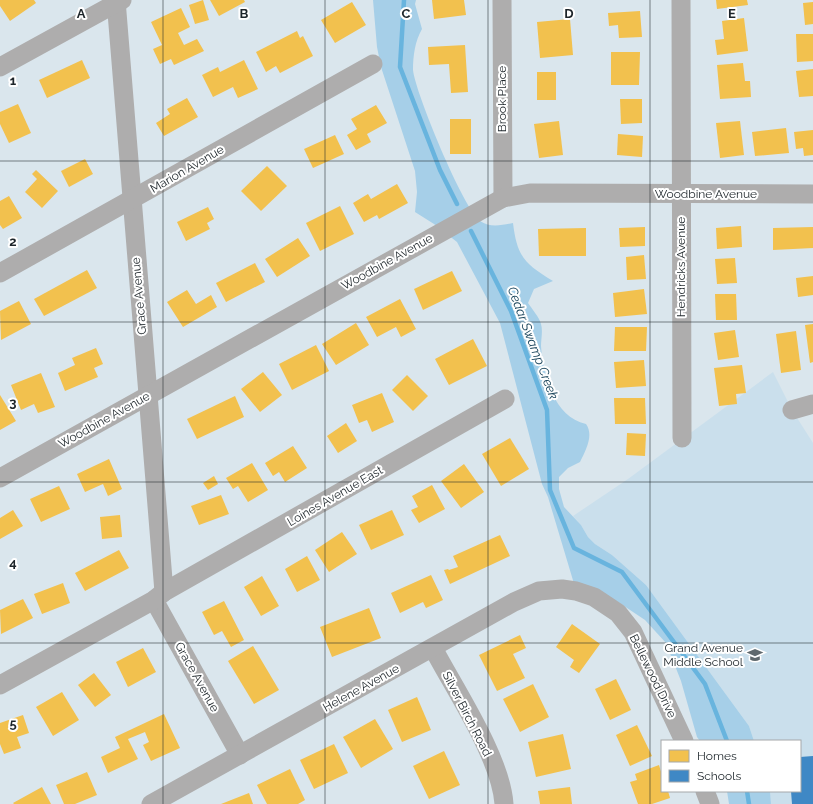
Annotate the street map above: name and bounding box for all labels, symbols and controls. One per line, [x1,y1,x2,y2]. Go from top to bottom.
text: A [77,6,86,21]
text: B [240,6,249,21]
text: C [402,6,411,21]
text: D [564,6,574,21]
text: E [728,6,736,21]
street label: Brook Place [495,66,509,132]
text: 1 [10,73,17,88]
street label: Marion Avenue [148,142,226,196]
street label: Woodbine Avenue [655,187,757,201]
street label: Hendricks Avenue [674,217,688,317]
street label: Woodbine Avenue [339,231,435,293]
text: 2 [9,234,17,249]
street label: Grace Avenue [129,257,149,335]
water label: Cedar Swamp Creek [505,285,561,401]
street label: Woodbine Avenue [56,389,152,451]
text: 3 [9,395,17,410]
street label: Loines Avenue East [285,463,385,529]
text: 4 [9,555,17,570]
street label: Bellewood Drive [627,632,679,720]
street label: Grace Avenue [172,640,222,714]
place label: Grand Avenue Middle School [663,641,744,669]
school or university icon: Grand Avenue Middle School [746,646,764,664]
street label: Helene Avenue [320,661,402,715]
street label: Silver Birch Road [440,669,494,759]
text: 5 [9,716,17,731]
legend [661,740,801,792]
text: Homes [697,749,737,763]
text: Schools [697,769,741,783]

